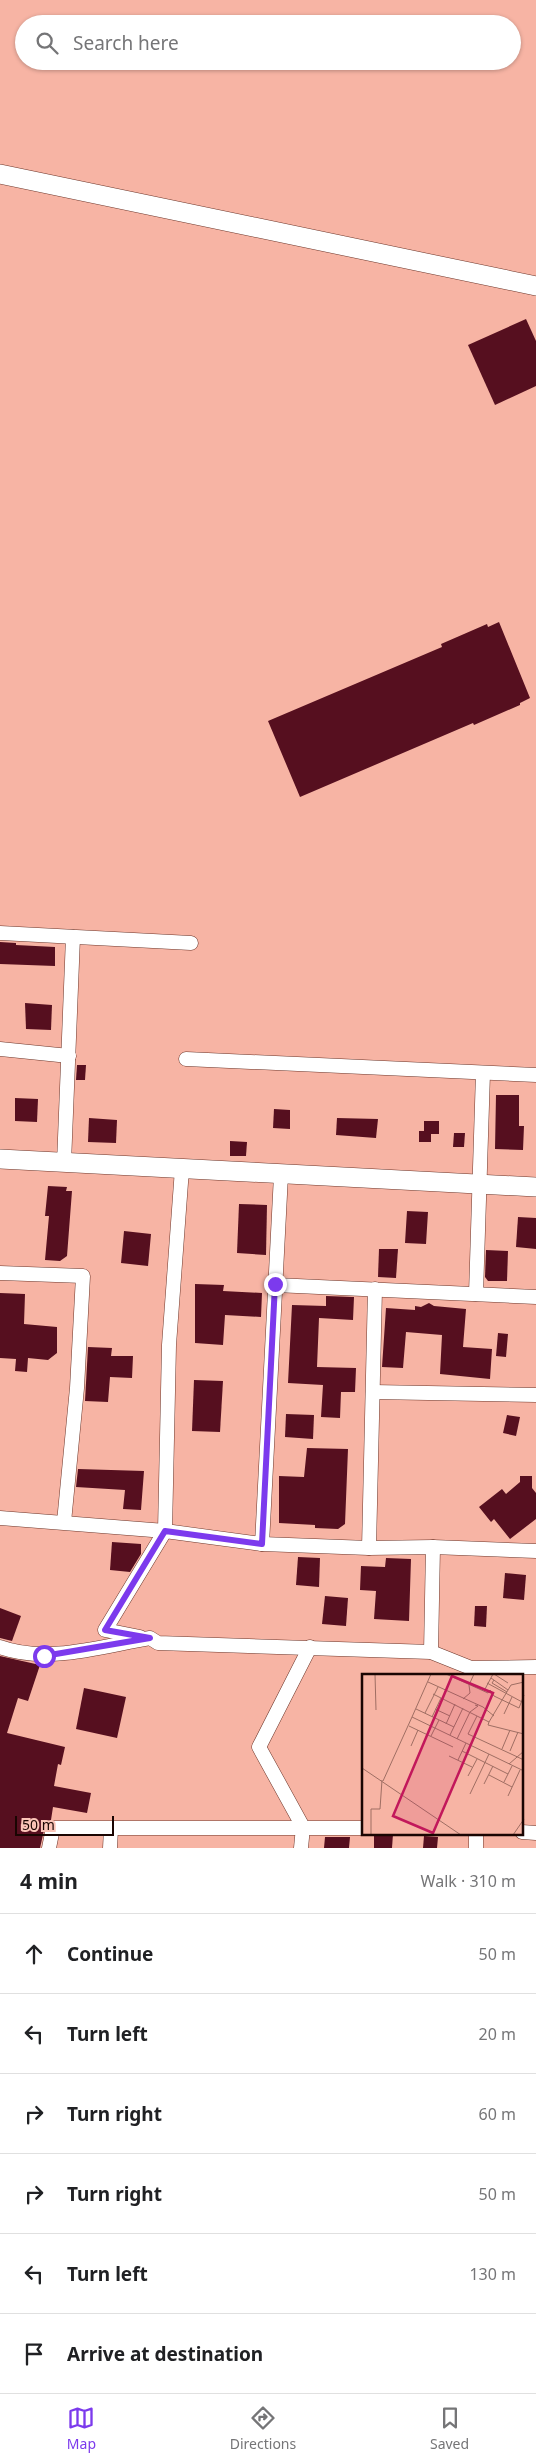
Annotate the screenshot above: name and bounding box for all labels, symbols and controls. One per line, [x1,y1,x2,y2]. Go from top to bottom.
search box [15,15,521,70]
icon: search [33,29,61,57]
text: Search here [73,30,179,56]
route end [264,1273,287,1296]
route start [33,1645,56,1668]
inset map [362,1674,524,1836]
scale bar [15,1813,114,1836]
text: 50 m [22,1815,55,1834]
text: 4 min [20,1867,78,1895]
text: Walk · 310 m [421,1870,516,1892]
icon: ahead [20,1940,48,1968]
text: Continue [67,1941,153,1967]
text: 50 m [479,1943,516,1965]
icon: left [20,2020,48,2048]
text: Turn left [67,2021,148,2047]
text: 20 m [479,2023,516,2045]
icon: right [20,2100,48,2128]
text: Turn right [67,2101,162,2127]
text: 60 m [479,2103,516,2125]
icon: right [20,2180,48,2208]
text: Turn right [67,2181,162,2207]
text: 50 m [479,2183,516,2205]
icon: left [20,2260,48,2288]
text: Turn left [67,2261,148,2287]
text: 130 m [469,2263,516,2285]
icon: arrive [20,2340,48,2368]
text: Arrive at destination [67,2341,263,2367]
tab: Map [67,2404,96,2453]
tab: Directions [230,2404,296,2453]
tab: Saved [430,2404,469,2453]

